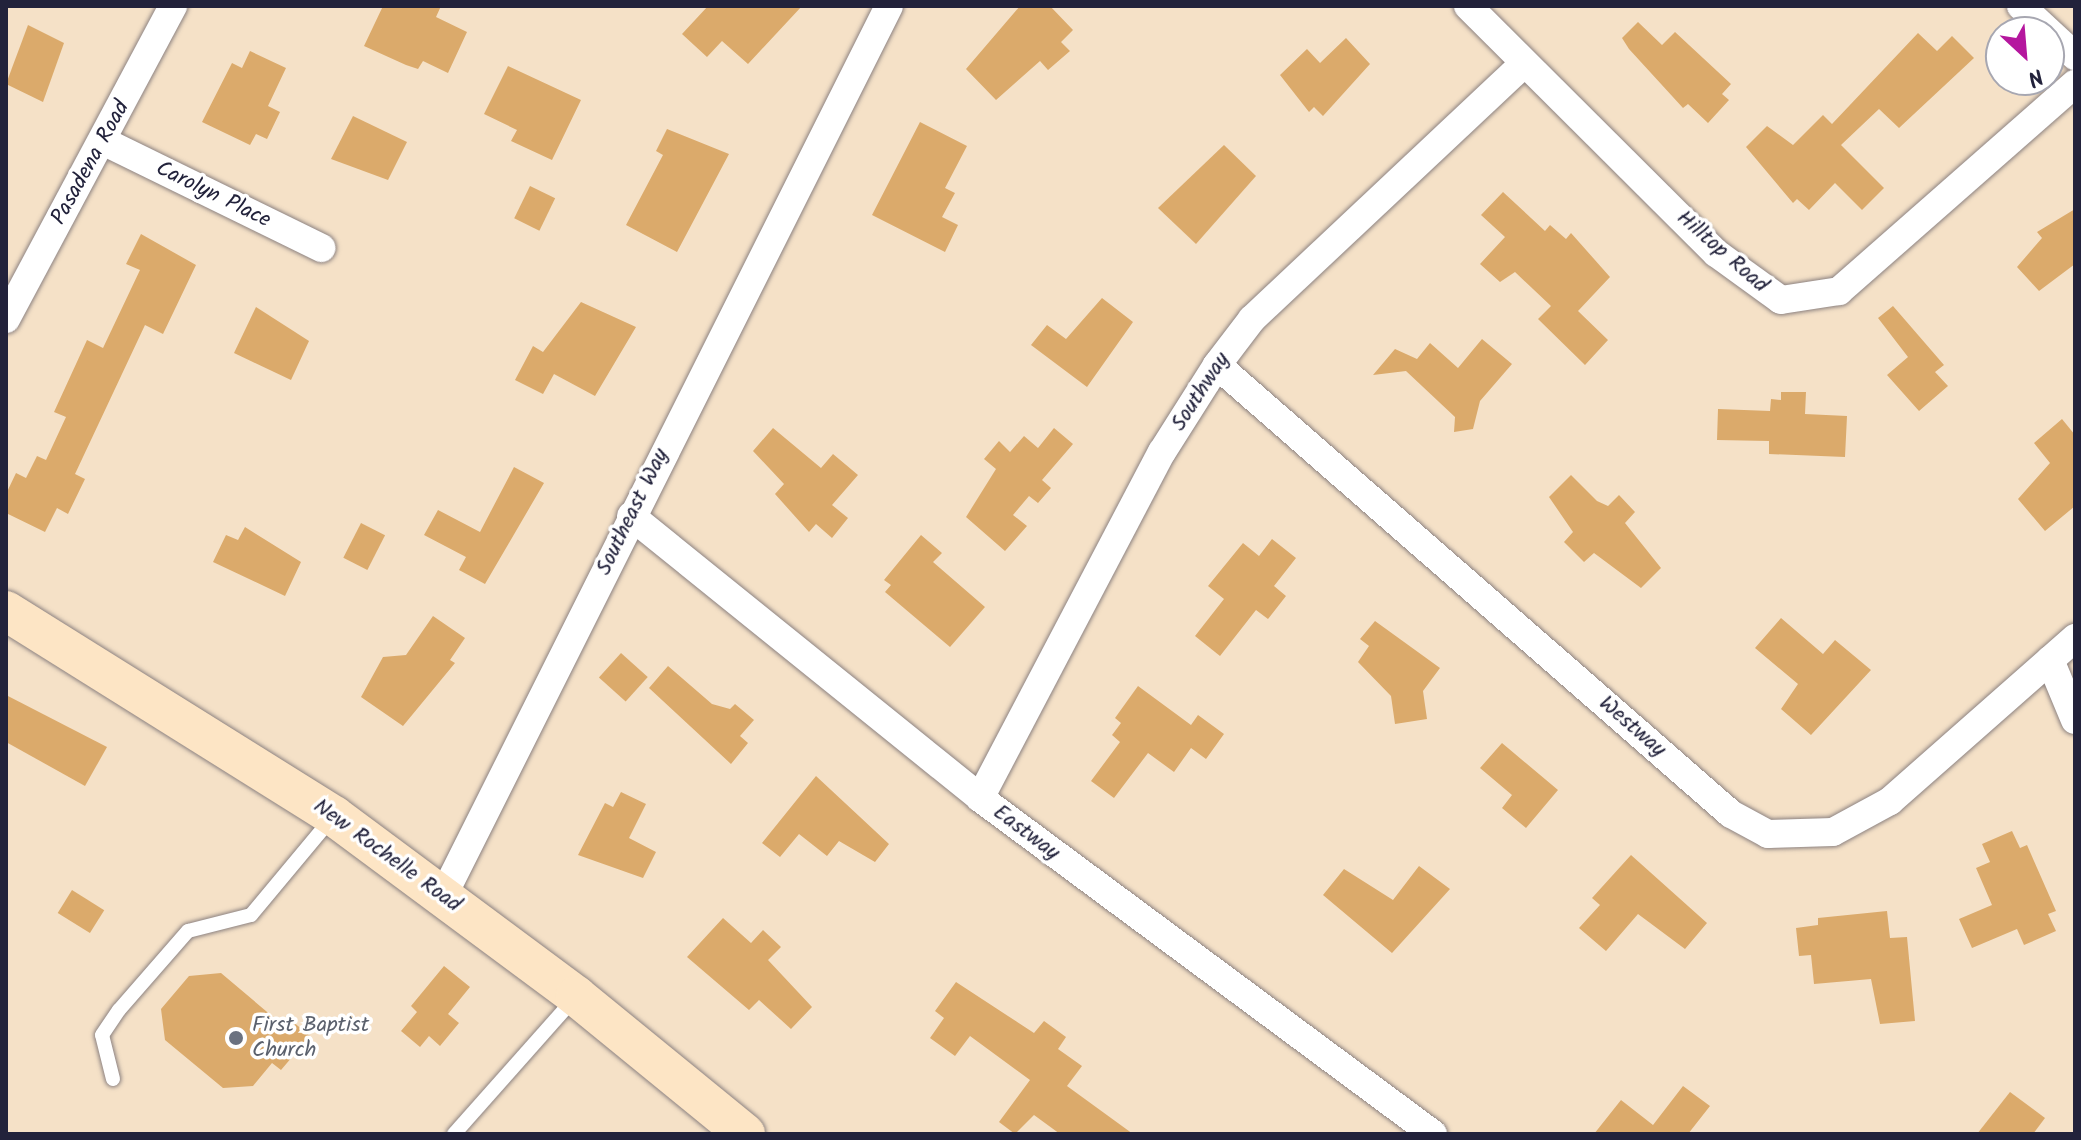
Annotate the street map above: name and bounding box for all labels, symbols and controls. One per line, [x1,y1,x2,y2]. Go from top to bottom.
north arrow [1985,16,2065,96]
text: N [2021,57,2049,95]
street label: Pasadena Road [46,96,136,230]
street label: Carolyn Place [151,156,275,234]
street label: Hilltop Road [1671,205,1773,299]
street label: Southway [1166,348,1236,436]
street label: Southeast Way [591,445,675,579]
street label: Westway [1593,691,1671,763]
street label: New Rochelle Road [308,793,466,919]
street label: Eastway [988,799,1064,867]
place label: First Baptist Church [252,1012,369,1064]
marker: First Baptist Church [227,1029,245,1047]

